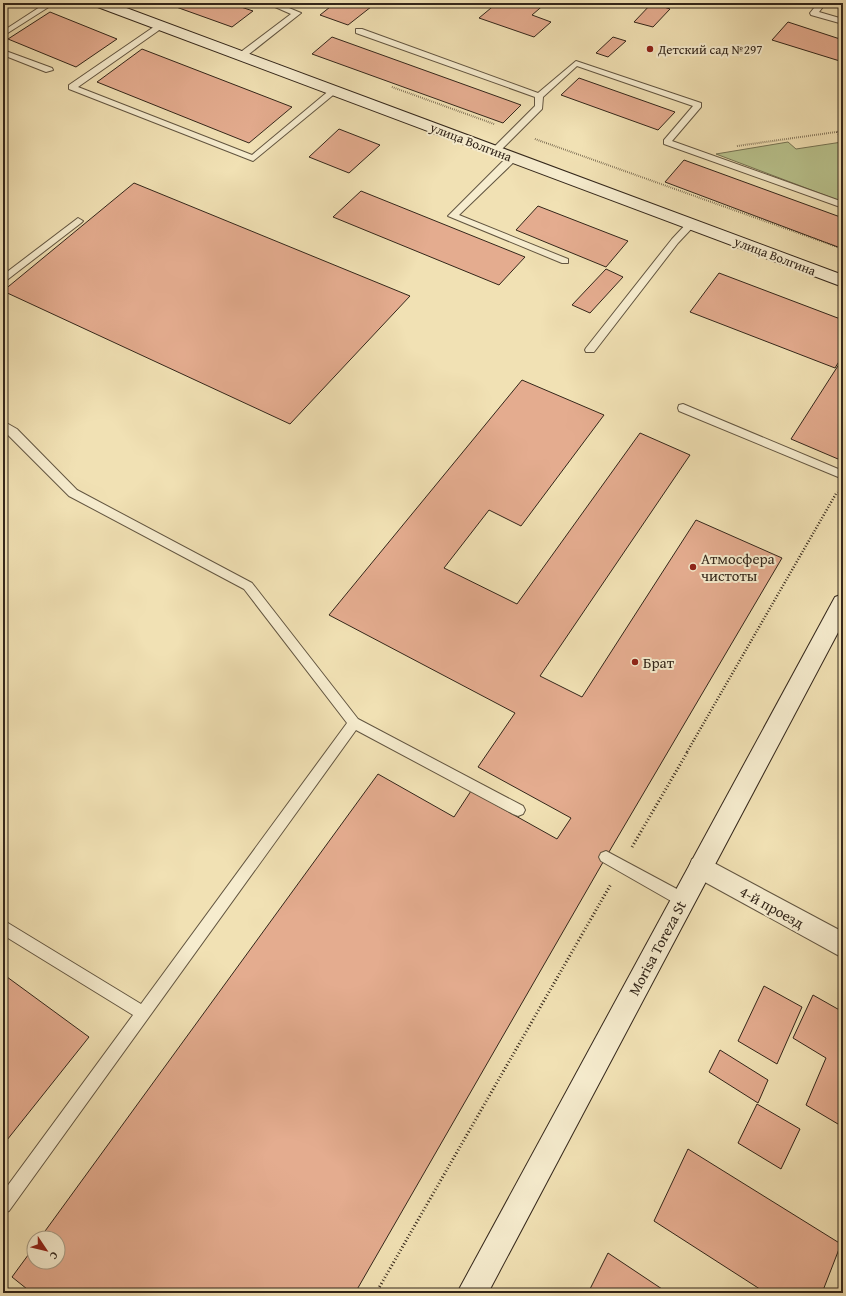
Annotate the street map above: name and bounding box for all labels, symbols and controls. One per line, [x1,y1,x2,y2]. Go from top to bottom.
place label: Детский сад №297 [657,40,763,59]
marker: Детский сад №297 [645,44,655,54]
street label: улица Волгина [426,117,515,167]
street label: улица Волгина [730,231,819,281]
place label: Атмосфера чистоты [701,548,776,586]
marker: Атмосфера чистоты [688,562,698,572]
place label: Брат [643,652,675,673]
marker: Брат [630,657,640,667]
street label: 4-й проезд [736,881,808,933]
street label: Morisa Toreza St [623,896,691,999]
north arrow [26,1230,66,1270]
text: С [46,1249,63,1263]

